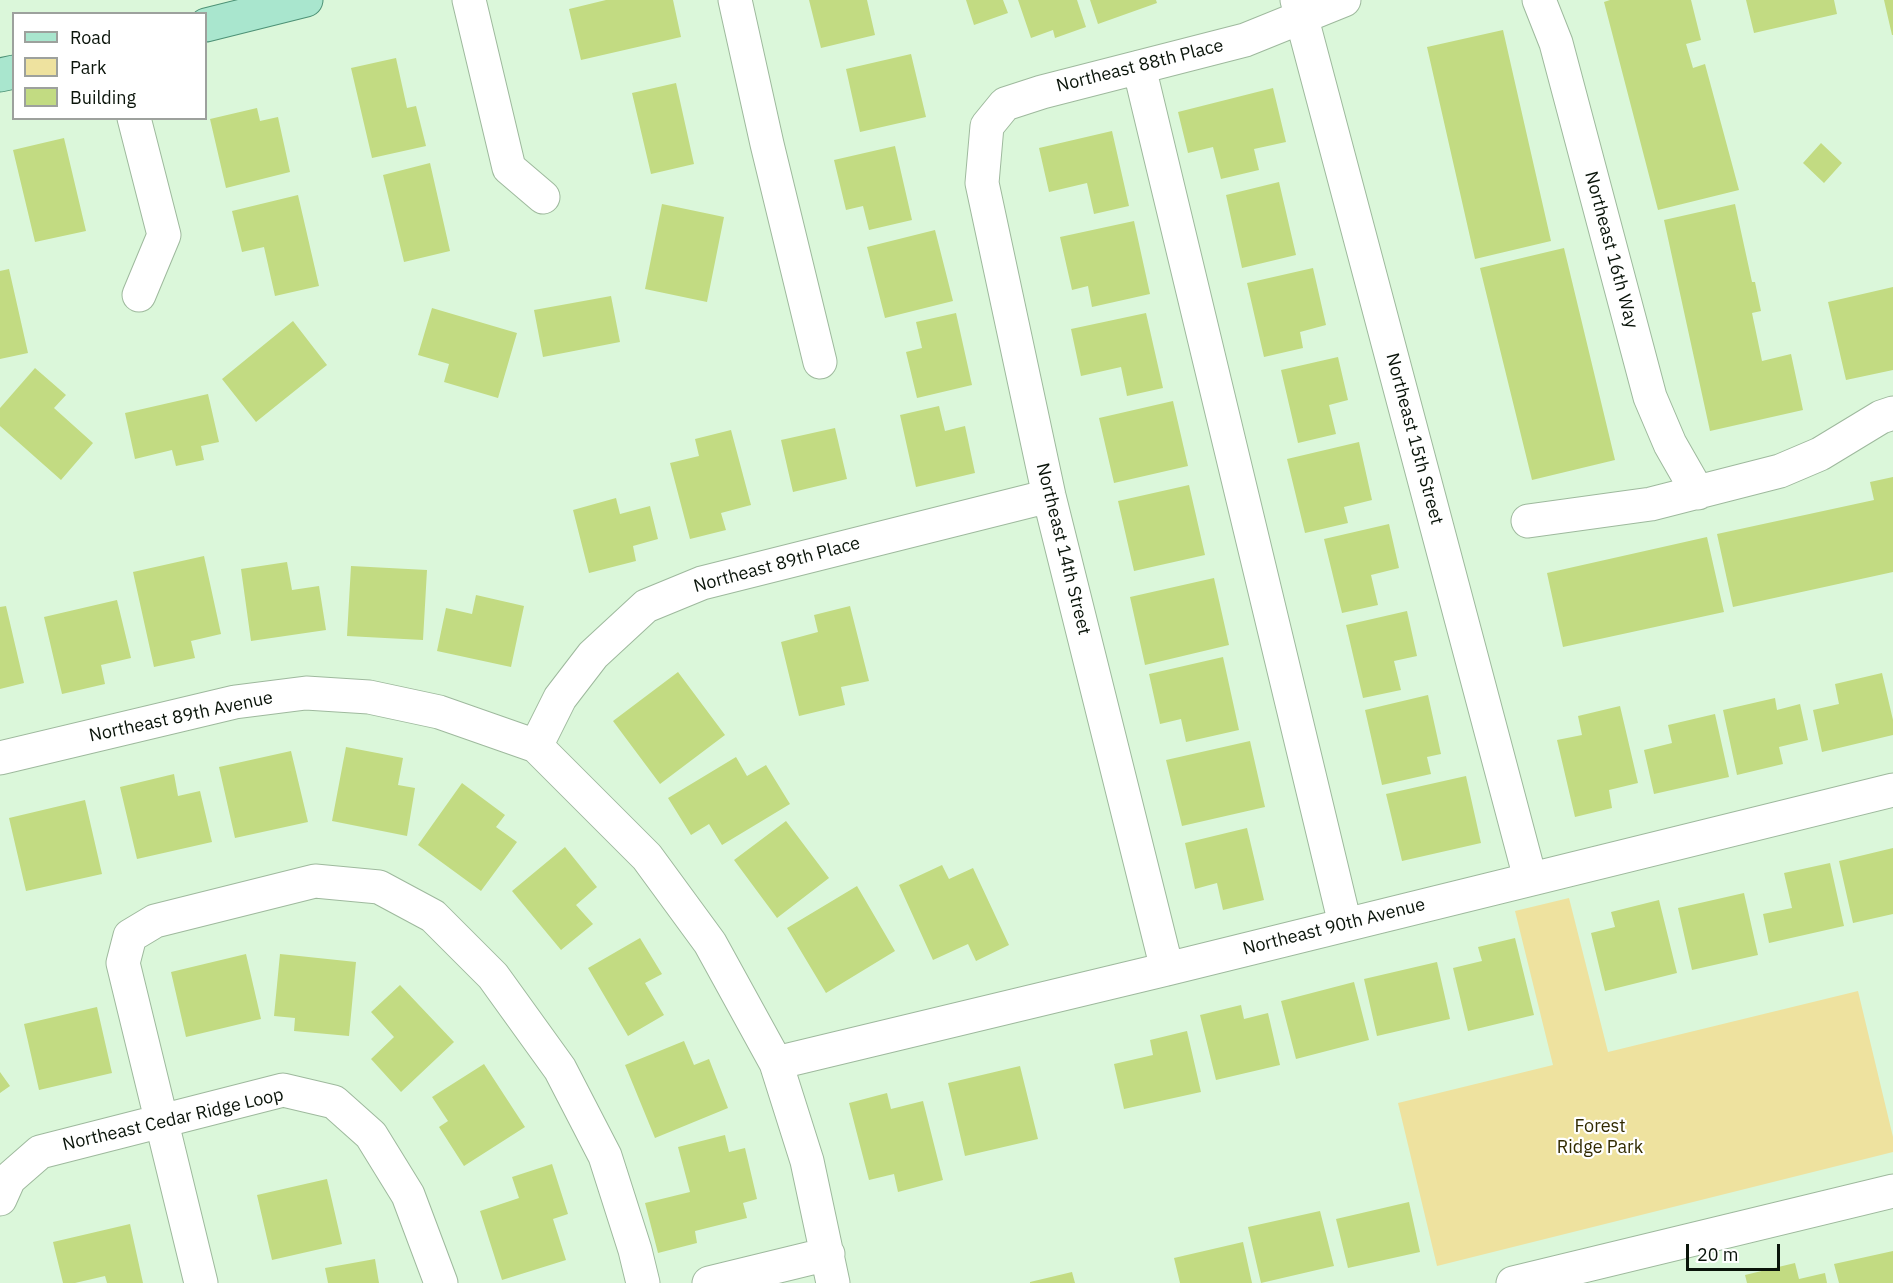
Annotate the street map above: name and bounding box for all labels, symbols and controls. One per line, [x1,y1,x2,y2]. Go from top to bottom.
legend [12,12,207,120]
text: Road [70,26,111,49]
street label: Northeast 88th Place [1054,35,1226,97]
text: Park [70,56,106,79]
text: Building [70,86,136,109]
street label: Northeast 16th Way [1580,169,1642,331]
street label: Northeast 15th Street [1381,351,1447,527]
street label: Northeast 14th Street [1031,461,1095,637]
street label: Northeast 89th Place [691,532,863,598]
street label: Northeast 89th Avenue [87,687,275,747]
street label: Northeast 90th Avenue [1241,894,1427,960]
street label: Northeast Cedar Ridge Loop [60,1084,286,1156]
park label: Forest Ridge Park [1557,1116,1643,1158]
scale bar [1689,1232,1784,1270]
text: 20 m [1697,1243,1739,1266]

